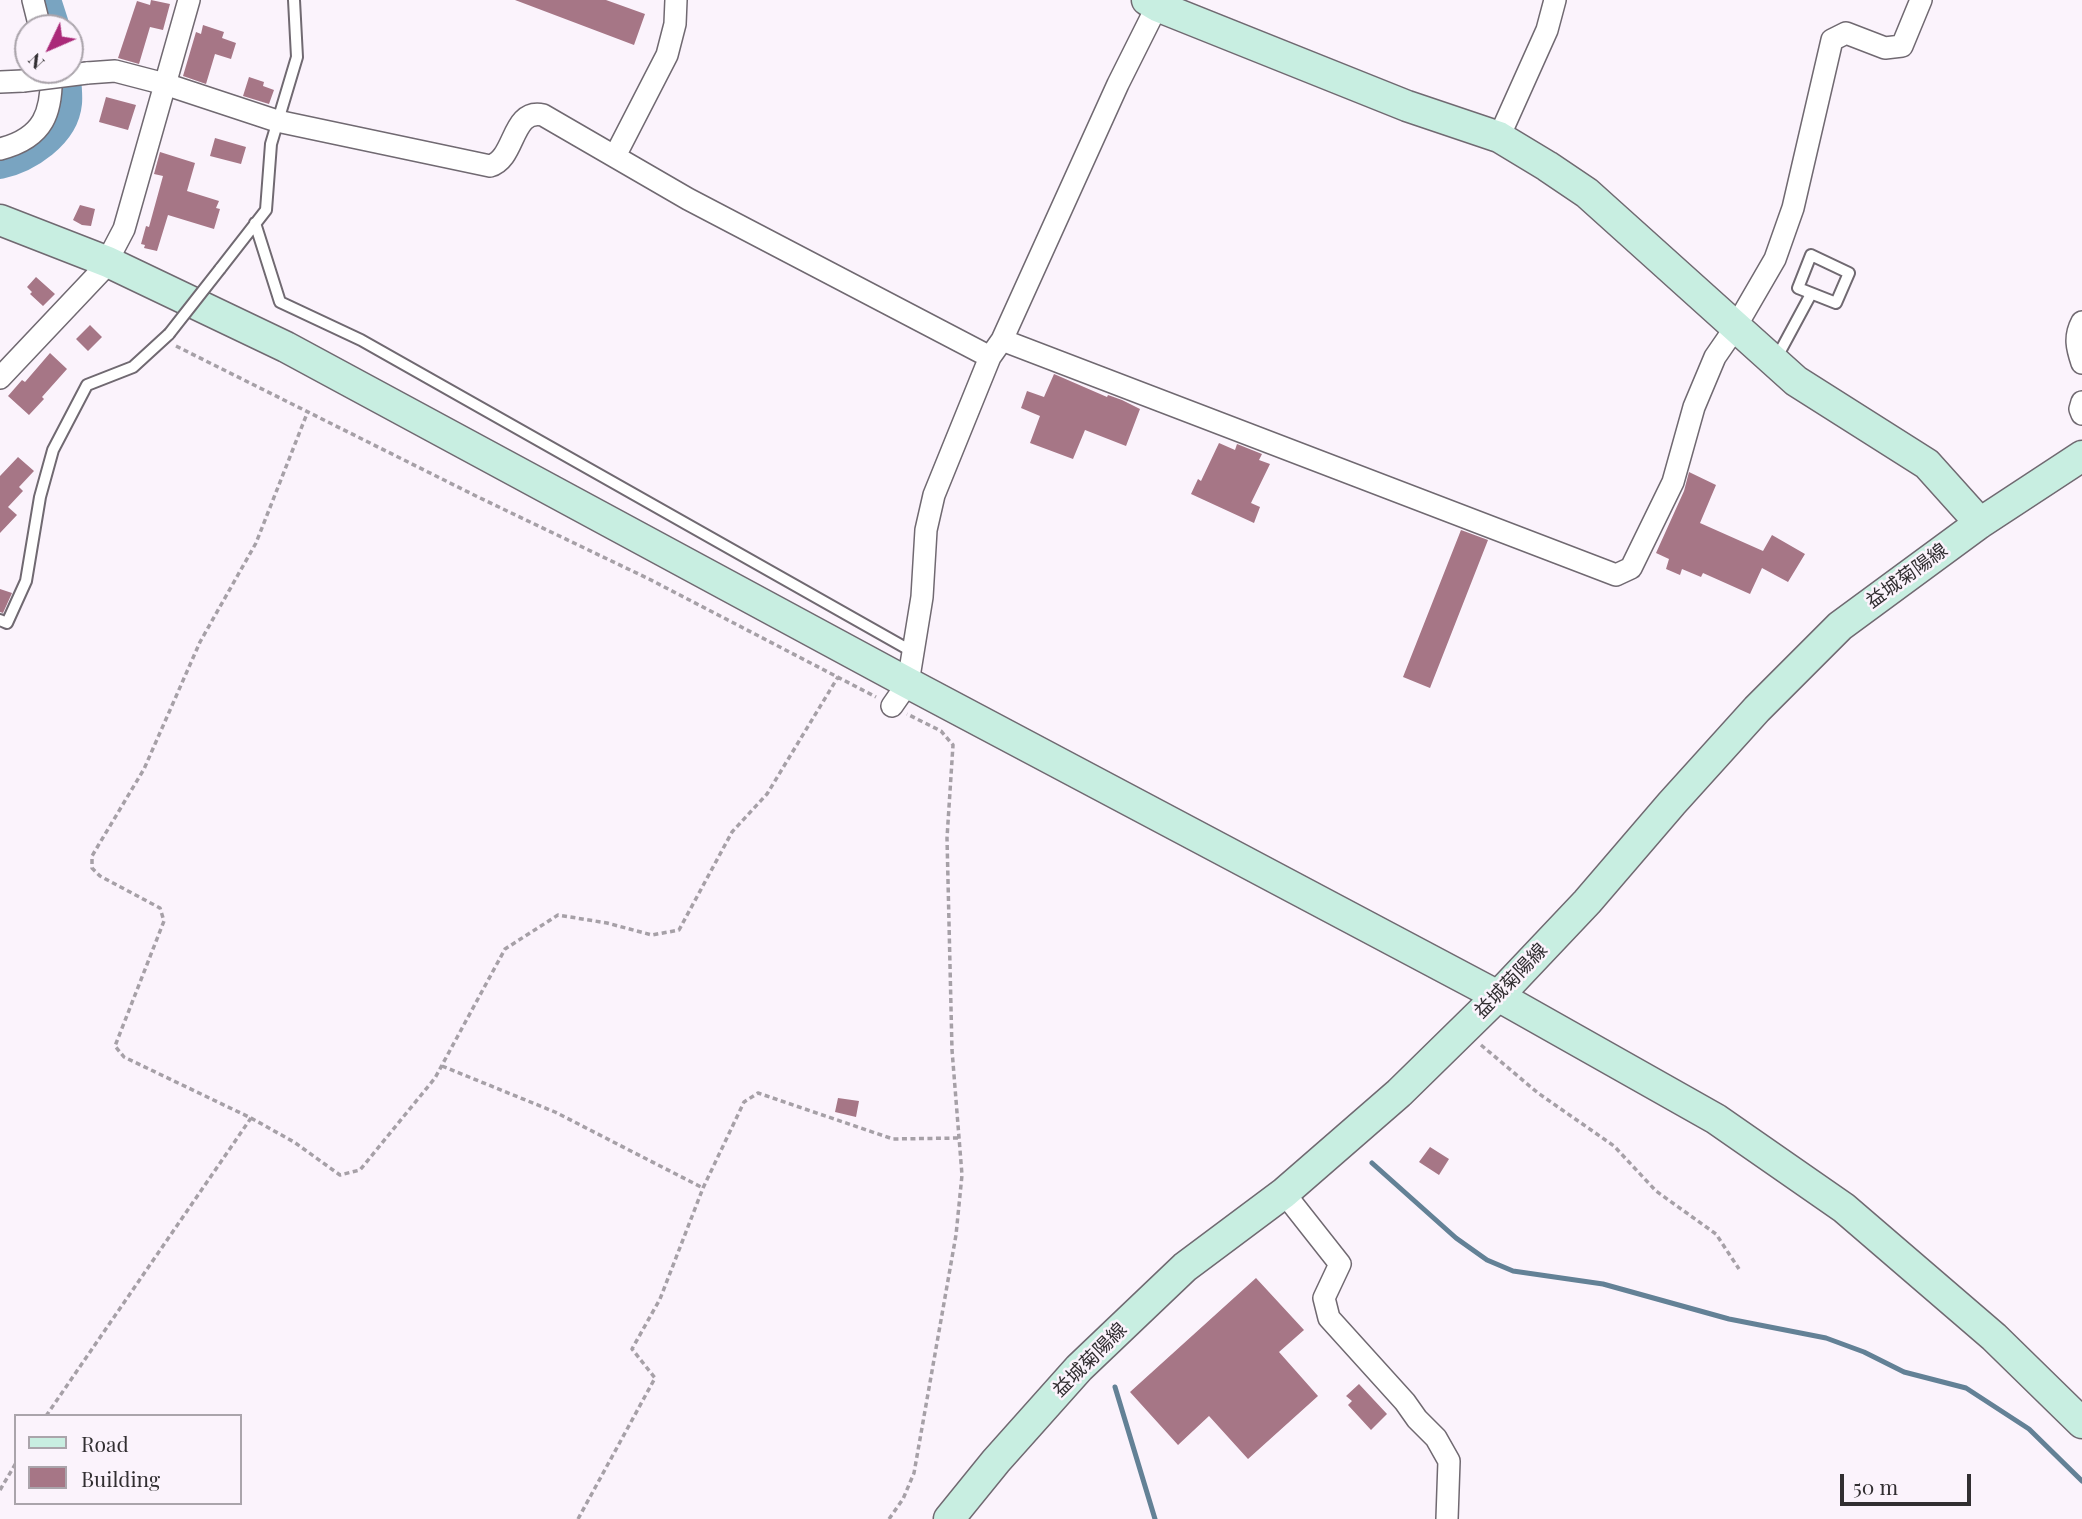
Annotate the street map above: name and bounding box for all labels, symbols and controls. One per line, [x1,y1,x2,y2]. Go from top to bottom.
north arrow [14,14,84,84]
text: N [21,48,49,76]
street label: 益城菊陽線 [1862,539,1952,613]
street label: 益城菊陽線 [1470,939,1552,1023]
street label: 益城菊陽線 [1048,1318,1132,1402]
legend [14,1414,242,1505]
text: Road [81,1429,129,1457]
scale bar [1844,1460,1975,1504]
text: Building [81,1464,160,1492]
text: 50 m [1853,1472,1898,1500]

